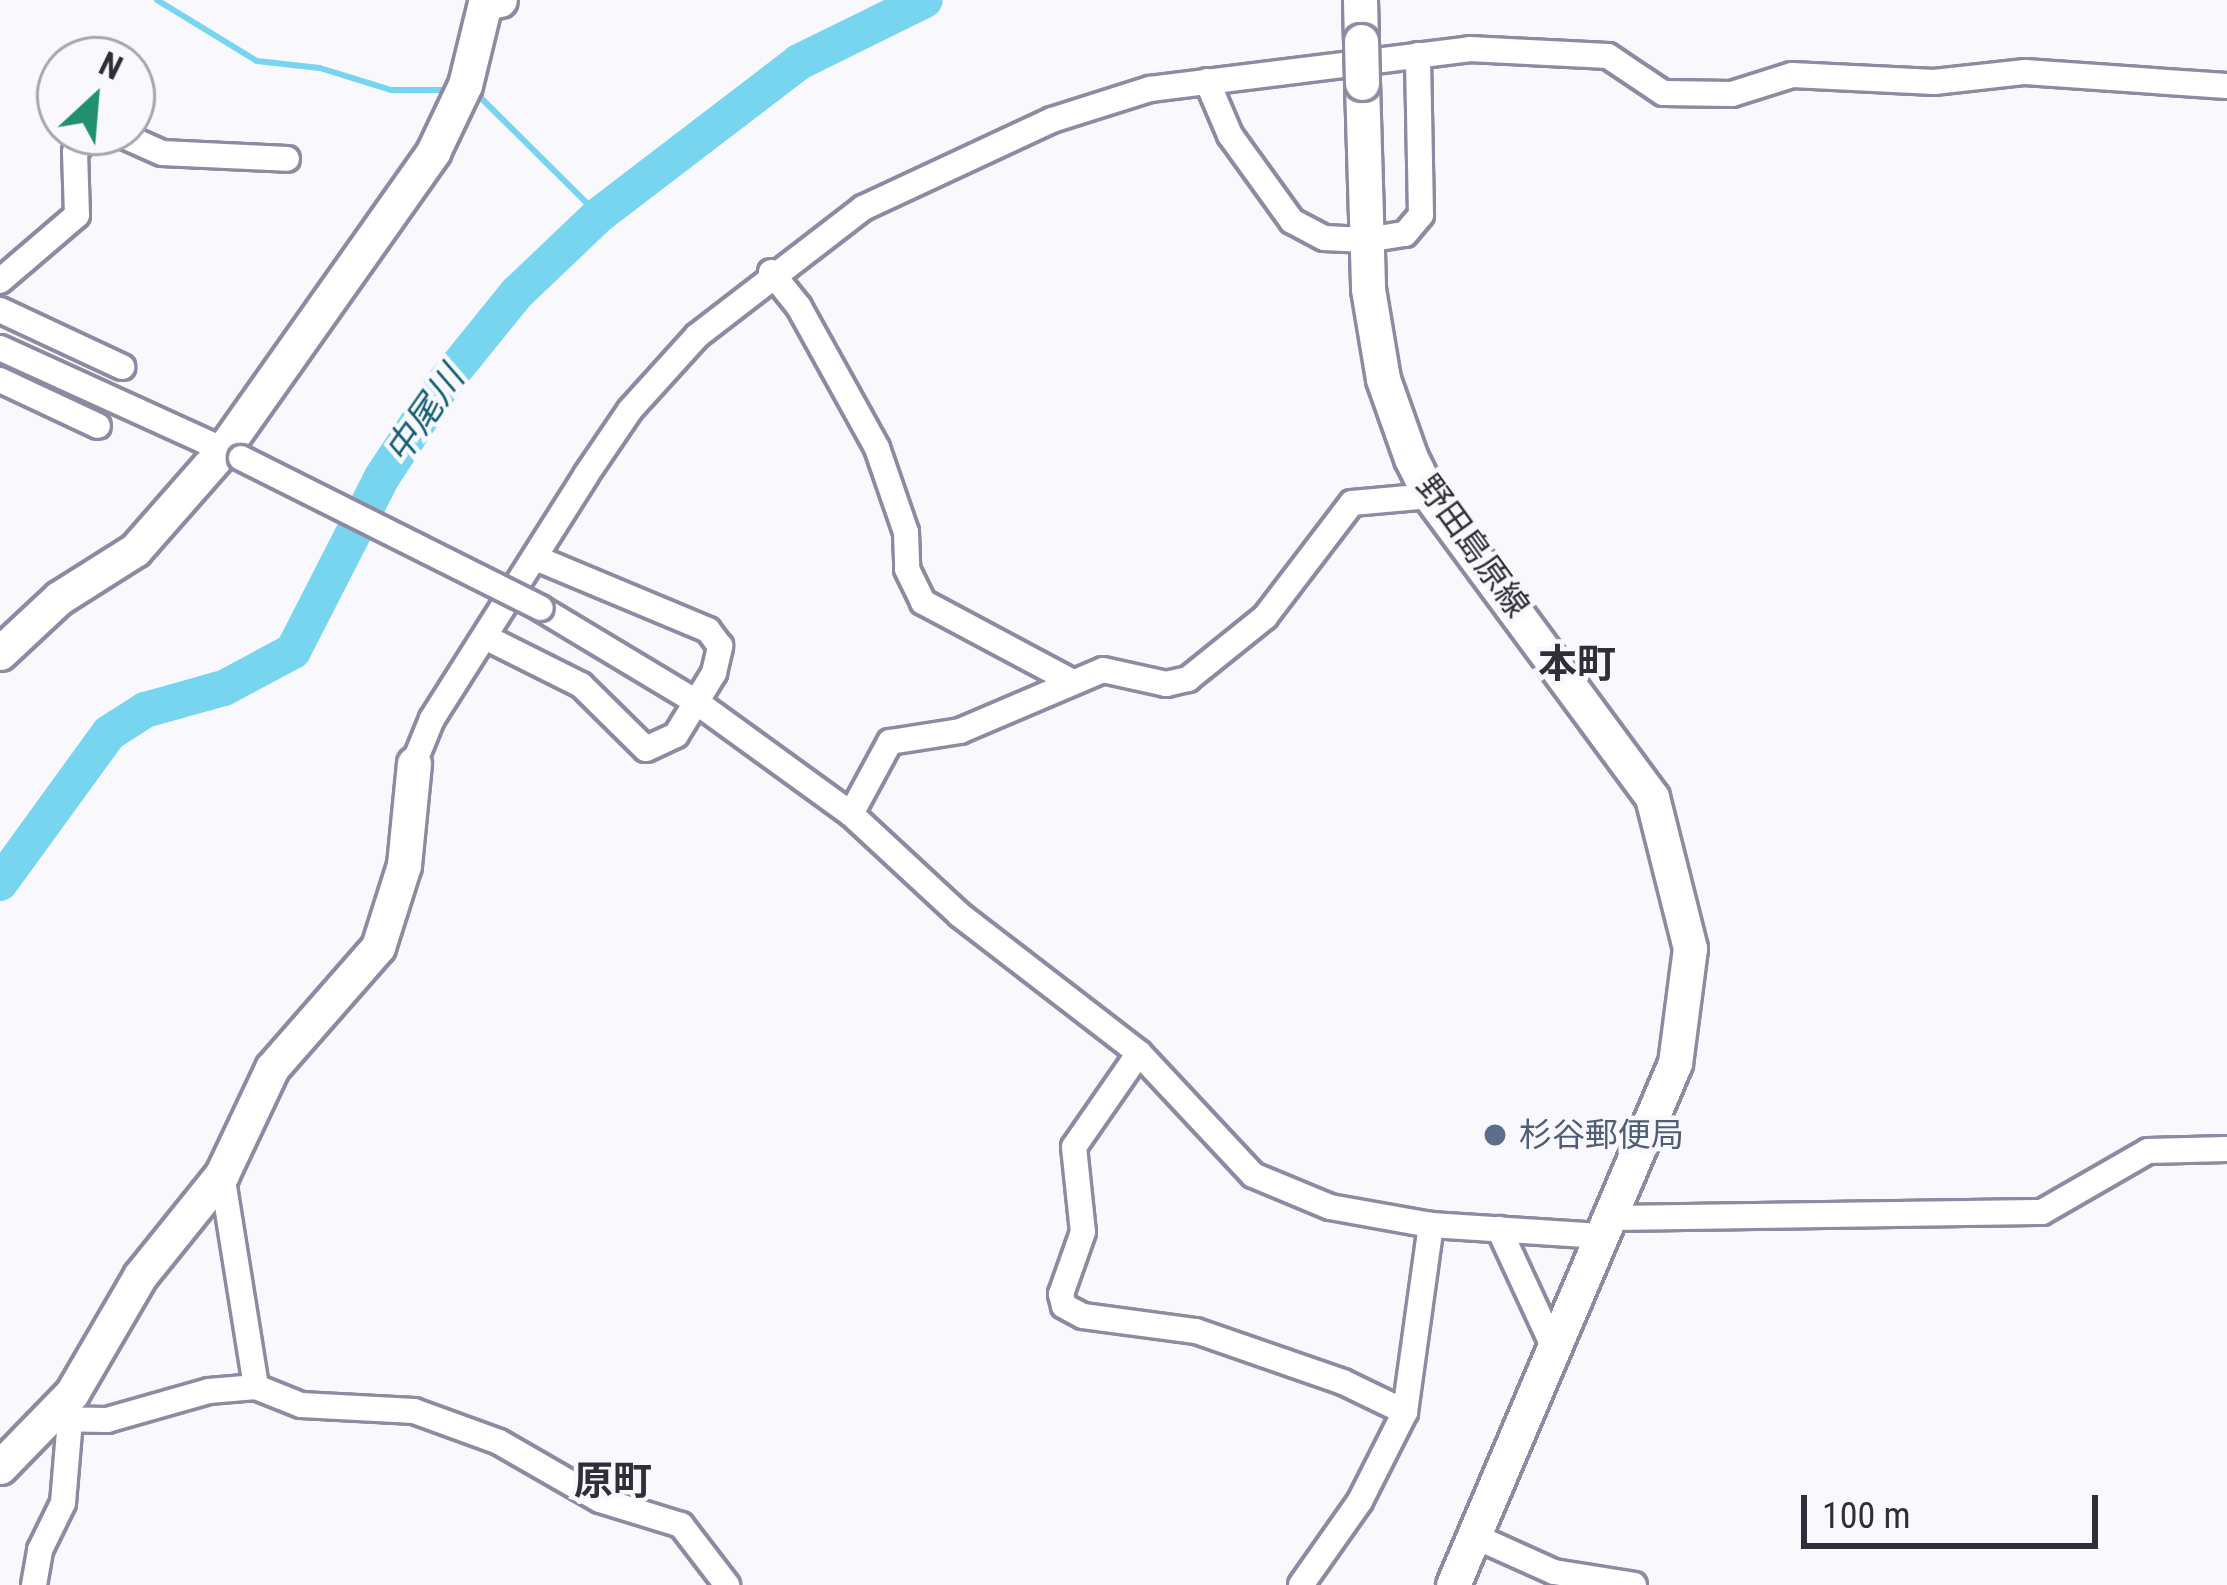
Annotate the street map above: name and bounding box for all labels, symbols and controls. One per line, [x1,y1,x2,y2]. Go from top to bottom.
north arrow [36,36,156,156]
text: N [93,44,128,88]
water label: 中尾川 [376,358,474,472]
street label: 野田島原線 [1408,468,1538,624]
district label: 本町 [1538,641,1616,687]
place label: 杉谷郵便局 [1519,1115,1684,1155]
marker: 杉谷郵便局 [1482,1122,1508,1148]
district label: 原町 [574,1458,652,1504]
scale bar [1807,1471,2104,1545]
text: 100 m [1822,1495,1911,1537]

